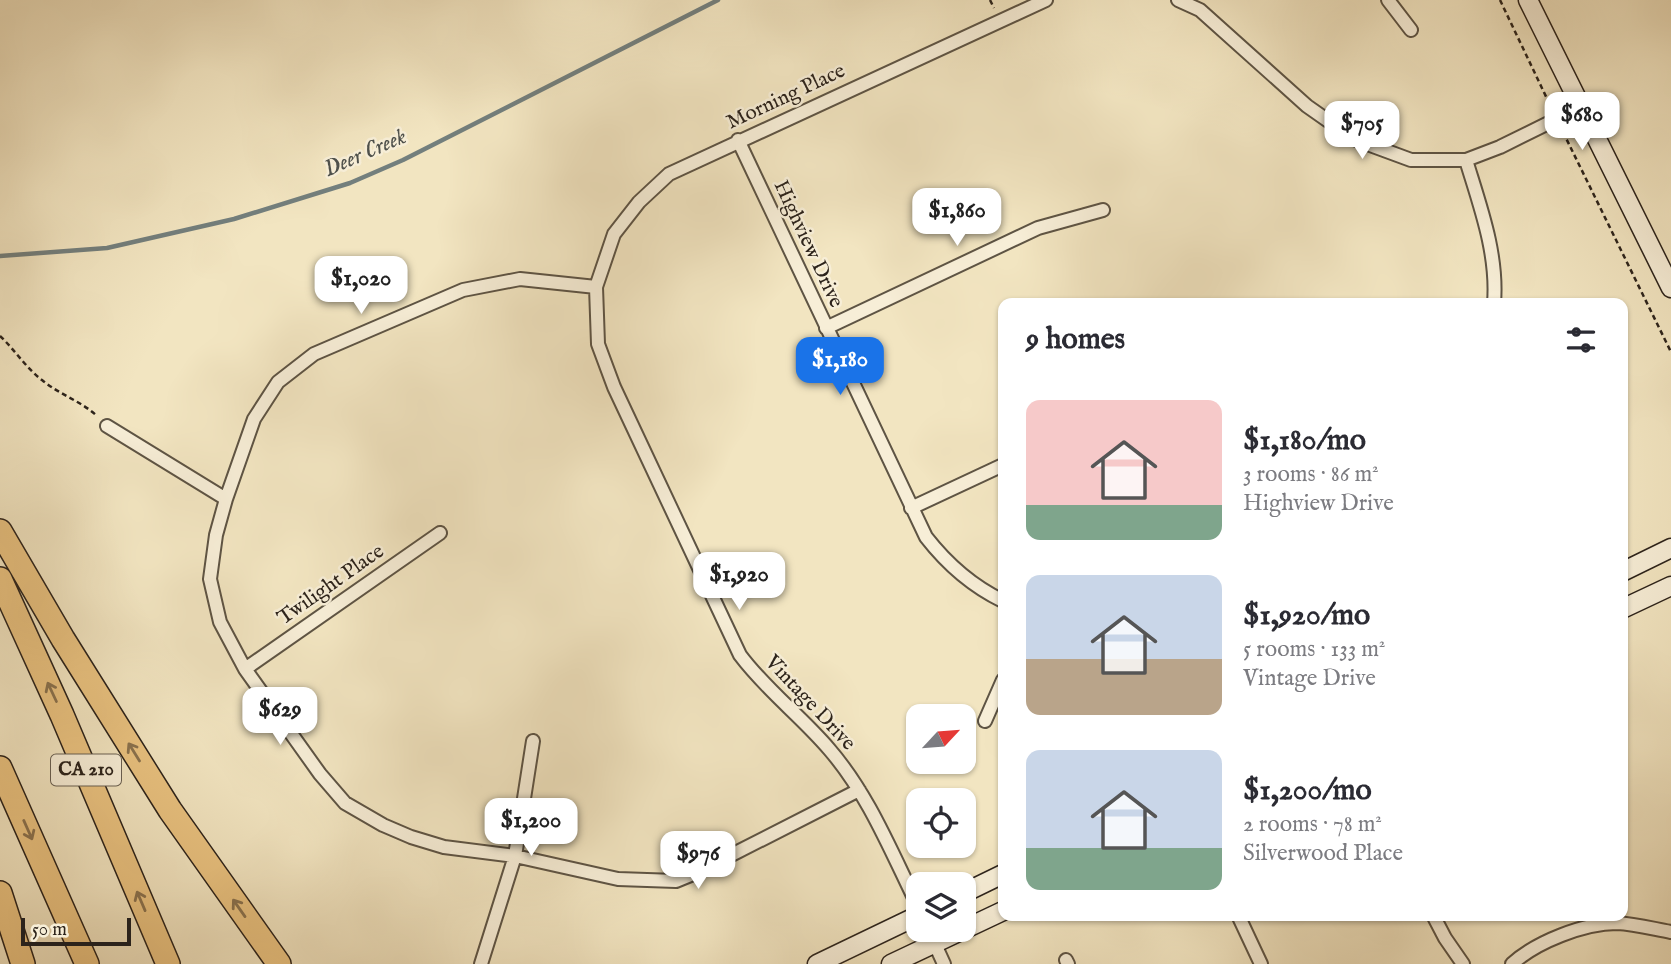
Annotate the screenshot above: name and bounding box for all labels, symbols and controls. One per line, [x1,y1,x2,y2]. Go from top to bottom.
street label: Morning Place [722,58,850,136]
pin: $680 [1541,92,1623,152]
text: $680 [1561,100,1603,129]
pin: $705 [1321,102,1403,161]
text: $705 [1340,109,1384,138]
water label: Deer Creek [319,122,411,184]
street label: Highview Drive [767,176,849,312]
pin: $1,860 [900,188,1014,248]
text: $1,860 [928,196,986,225]
pin: $1,020 [304,256,418,316]
text: $1,020 [331,264,391,293]
text: 9 homes [1026,321,1125,359]
icon: filters [1562,321,1600,359]
pin: $1,180 [783,338,897,397]
text: $1,180 [812,345,868,374]
text: $1,180/mo [1243,422,1366,460]
icon: home [1082,428,1166,512]
text: 3 rooms · 86 m² [1243,460,1379,489]
text: Highview Drive [1243,489,1394,518]
street label: Twilight Place [272,538,390,632]
pin: $1,920 [682,552,796,612]
text: $1,920 [709,560,769,589]
text: $1,920/mo [1243,597,1370,635]
icon: home [1082,603,1166,687]
text: 5 rooms · 133 m² [1243,635,1386,664]
street label: Vintage Drive [758,649,861,757]
text: Vintage Drive [1243,664,1376,693]
one-way arrow [45,682,58,703]
pin: $629 [239,688,321,747]
text: $629 [258,695,302,724]
north arrow [906,704,976,774]
map controls [906,704,976,942]
one-way arrow [127,743,141,763]
road number: CA 210 [51,754,121,786]
text: $1,200/mo [1243,772,1372,810]
icon: home [1082,778,1166,862]
button: locate [906,788,976,858]
pin: $1,200 [474,798,588,858]
text: $1,200 [501,806,561,835]
text: 2 rooms · 78 m² [1243,810,1382,839]
one-way arrow [22,819,35,840]
pin: $976 [657,832,739,891]
text: $976 [676,839,720,868]
text: Silverwood Place [1243,839,1403,868]
button: layers [906,872,976,942]
one-way arrow [134,891,147,912]
one-way arrow [232,899,246,918]
scale bar [21,915,131,947]
text: 50 m [32,918,67,942]

